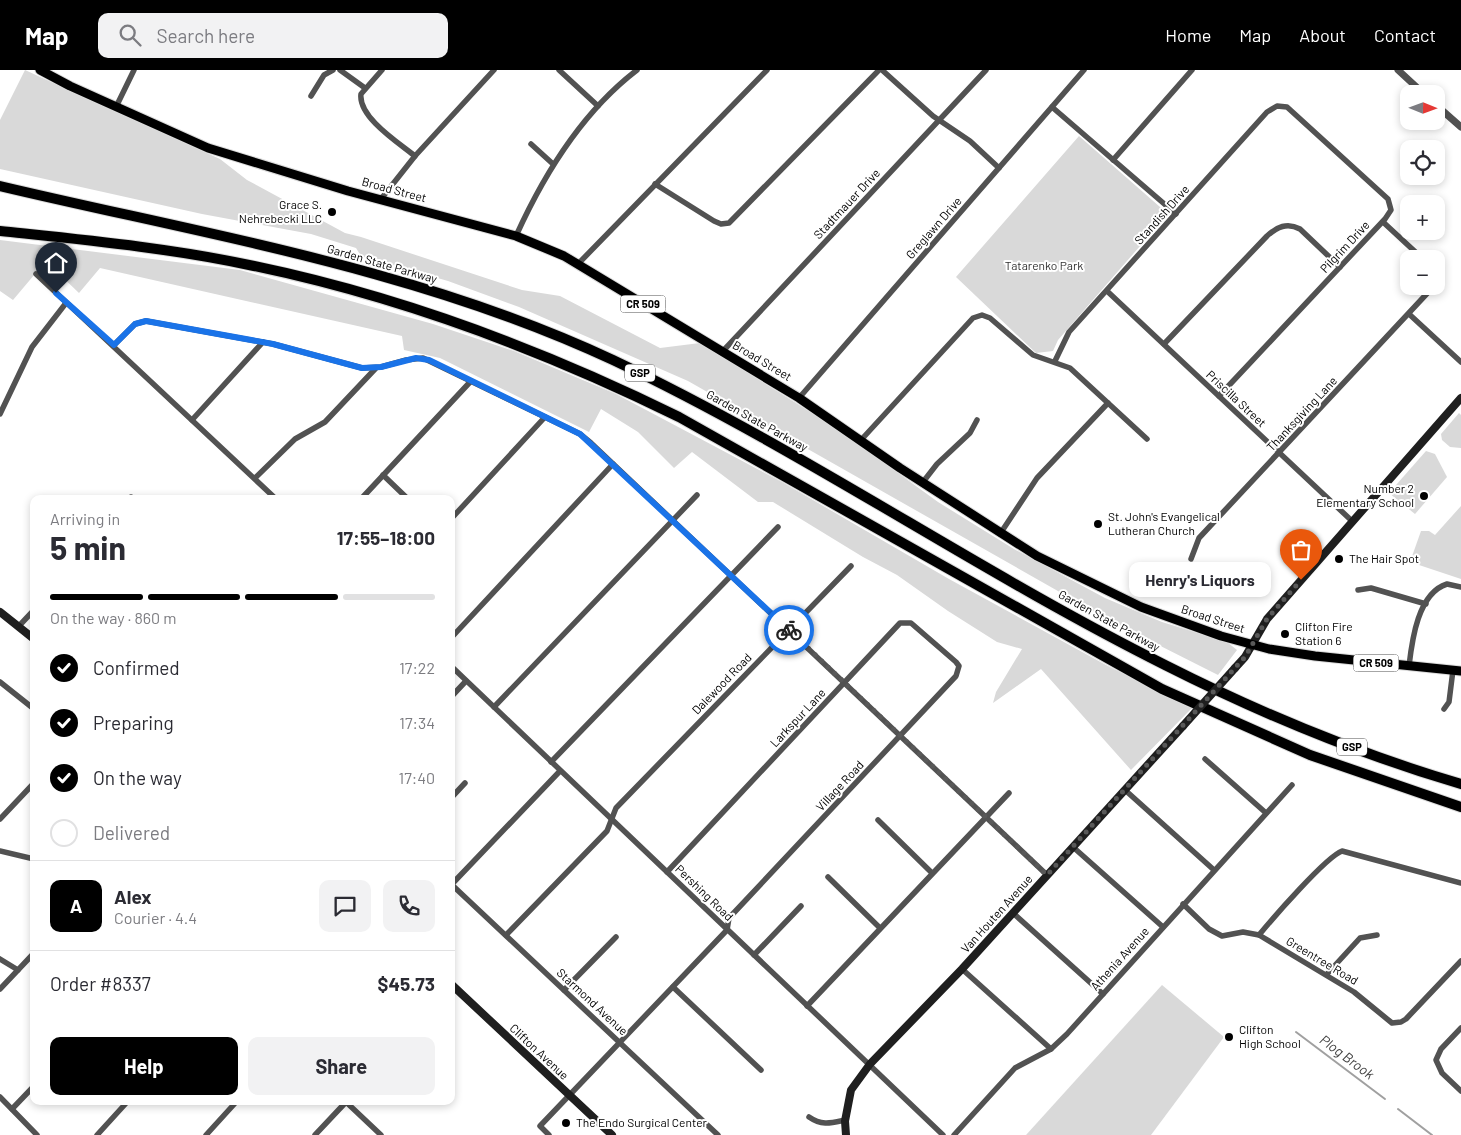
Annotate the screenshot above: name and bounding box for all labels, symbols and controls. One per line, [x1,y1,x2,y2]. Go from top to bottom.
search box [98,13,448,58]
text: Map [25,21,68,50]
icon: search [116,21,144,49]
text: Search here [156,24,255,47]
text: Home [1165,24,1211,46]
text: Map [1239,24,1271,46]
text: About [1299,24,1346,46]
text: Contact [1374,24,1436,46]
north arrow [1400,85,1445,130]
map controls [1400,85,1445,295]
button: locate [1400,140,1445,185]
street label: Stadtmauer Drive [810,165,882,241]
street label: Broad Street [360,174,428,204]
street label: Standish Drive [1131,182,1192,247]
street label: Greglawn Drive [903,193,964,261]
button: + [1400,195,1445,240]
place label: Grace S. Nehrebecki LLC [239,197,322,225]
marker: Grace S. Nehrebecki LLC [326,206,338,218]
street label: Pilgrim Drive [1317,217,1372,275]
street label: Garden State Parkway [326,241,439,286]
pin [35,242,77,293]
icon: home [42,249,70,277]
button: − [1400,250,1445,295]
park label: Tatarenko Park [1005,258,1083,272]
road number: CR 509 [620,295,666,312]
street label: Broad Street [731,337,795,383]
road number: GSP [625,364,655,382]
street label: Priscilla Street [1204,367,1269,429]
street label: Thanksgiving Lane [1263,373,1339,454]
street label: Garden State Parkway [704,386,811,454]
place label: Number 2 Elementary School [1316,481,1414,509]
marker: Number 2 Elementary School [1418,490,1430,502]
text: Arriving in [50,509,120,528]
place label: St. John's Evangelical Lutheran Church [1108,509,1220,537]
marker: St. John's Evangelical Lutheran Church [1092,518,1104,530]
text: 17:55–18:00 [337,526,435,549]
text: 5 min [50,528,126,566]
pin [1280,529,1322,580]
icon: bag [1287,536,1315,564]
place label: The Hair Spot [1349,551,1419,565]
marker: The Hair Spot [1333,553,1345,565]
callout: Henry's Liquors [1128,562,1271,598]
text: Henry's Liquors [1145,570,1255,589]
street label: Garden State Parkway [1056,586,1163,654]
street label: Broad Street [1180,601,1247,635]
courier [764,605,814,655]
text: On the way · 860 m [50,608,176,627]
icon: bike [775,616,803,644]
place label: Clifton Fire Station 6 [1295,619,1353,647]
marker: Clifton Fire Station 6 [1279,628,1291,640]
street label: Dalewood Road [689,650,754,717]
icon: check [50,654,78,682]
road number: CR 509 [1354,654,1398,672]
text: Confirmed [93,656,180,679]
text: 17:22 [399,658,435,677]
street label: Larkspur Lane [767,685,828,749]
icon: check [50,709,78,737]
text: Preparing [93,711,174,734]
text: 17:34 [399,713,435,732]
road number: GSP [1337,739,1367,756]
street label: Village Road [812,757,866,813]
icon: check [50,764,78,792]
text: On the way [93,766,182,789]
text: 17:40 [399,768,435,787]
text: Delivered [93,821,170,844]
street label: Pershing Road [673,861,736,923]
street label: Van Houten Avenue [958,872,1035,955]
button: chat [319,880,371,932]
button: phone [383,880,435,932]
text: Alex [114,885,152,908]
text: A [70,894,82,917]
text: Courier · 4.4 [114,908,197,927]
street label: Athenia Avenue [1087,924,1151,993]
street label: Greentree Road [1284,933,1361,987]
street label: Starmond Avenue [554,965,631,1038]
text: Order #8337 [50,972,151,995]
text: $45.73 [378,972,435,995]
street label: Clifton Avenue [507,1021,572,1082]
place label: Clifton High School [1239,1022,1301,1050]
marker: Clifton High School [1223,1031,1235,1043]
water label: Plog Brook [1317,1031,1378,1083]
button: Help [50,1037,238,1095]
button: Share [248,1037,435,1095]
place label: The Endo Surgical Center [576,1115,708,1129]
marker: The Endo Surgical Center [560,1117,572,1129]

